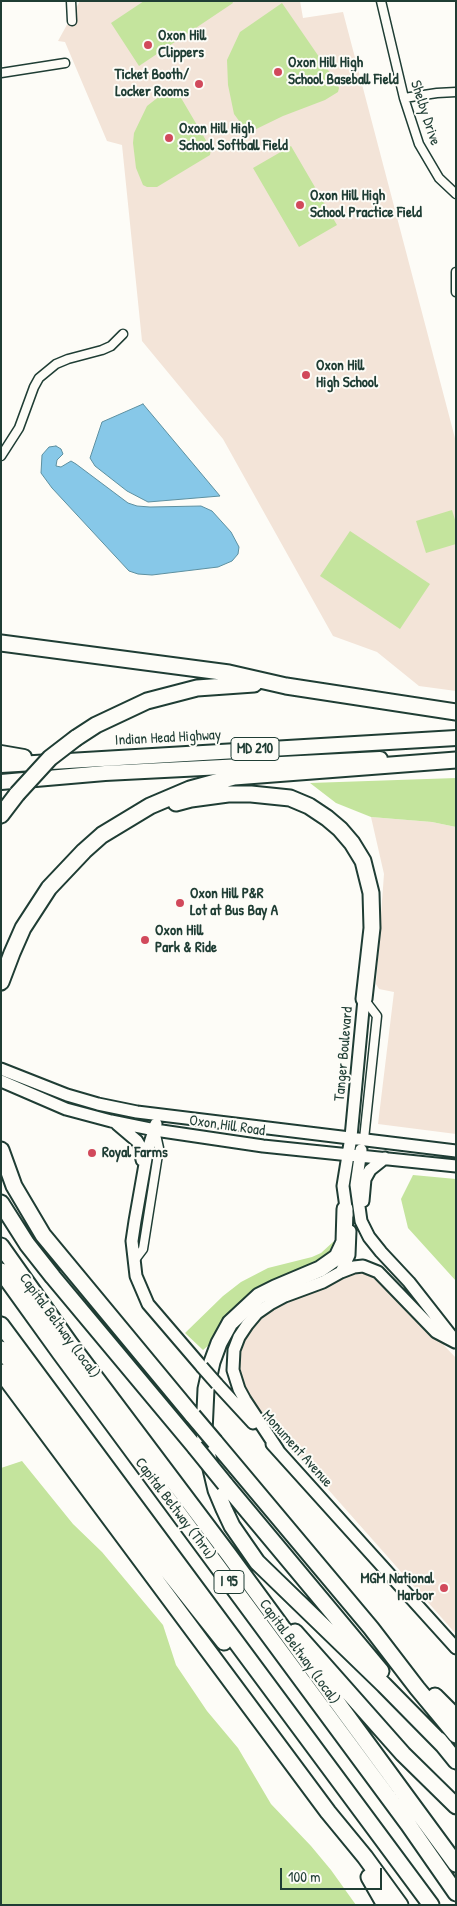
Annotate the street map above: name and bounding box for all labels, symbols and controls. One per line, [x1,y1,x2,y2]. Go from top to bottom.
place label: Oxon Hill Clippers [158,27,206,62]
marker: Oxon Hill Clippers [142,39,154,51]
place label: Oxon Hill High School Baseball Field [288,54,399,89]
place label: Ticket Booth/ Locker Rooms [114,66,189,101]
marker: Oxon Hill High School Baseball Field [272,66,284,78]
marker: Ticket Booth/ Locker Rooms [193,78,205,90]
street label: Shelby Drive [406,78,444,148]
place label: Oxon Hill High School Softball Field [179,120,288,155]
marker: Oxon Hill High School Softball Field [163,132,175,144]
place label: Oxon Hill High School Practice Field [310,187,422,222]
marker: Oxon Hill High School Practice Field [294,199,306,211]
place label: Oxon Hill High School [316,357,378,392]
marker: Oxon Hill High School [300,369,312,381]
street label: Indian Head Highway [114,726,222,750]
road number: MD 210 [231,738,279,761]
place label: Oxon Hill P&R Lot at Bus Bay A [190,885,278,920]
marker: Oxon Hill P&R Lot at Bus Bay A [174,897,186,909]
place label: Oxon Hill Park & Ride [155,922,217,957]
marker: Oxon Hill Park & Ride [139,934,151,946]
street label: Tanger Boulevard [331,1006,357,1102]
street label: Oxon Hill Road [188,1112,266,1140]
place label: Royal Farms [102,1144,168,1162]
marker: Royal Farms [86,1147,98,1159]
street label: Capital Beltway (Local) [15,1270,103,1382]
street label: Monument Avenue [258,1407,336,1491]
street label: Capital Beltway (Thru) [131,1454,219,1564]
road number: I 95 [214,1570,244,1594]
place label: MGM National Harbor [360,1570,434,1605]
marker: MGM National Harbor [438,1582,450,1594]
street label: Capital Beltway (Local) [255,1596,343,1708]
scale bar [282,1858,384,1890]
text: 100 m [288,1866,321,1887]

